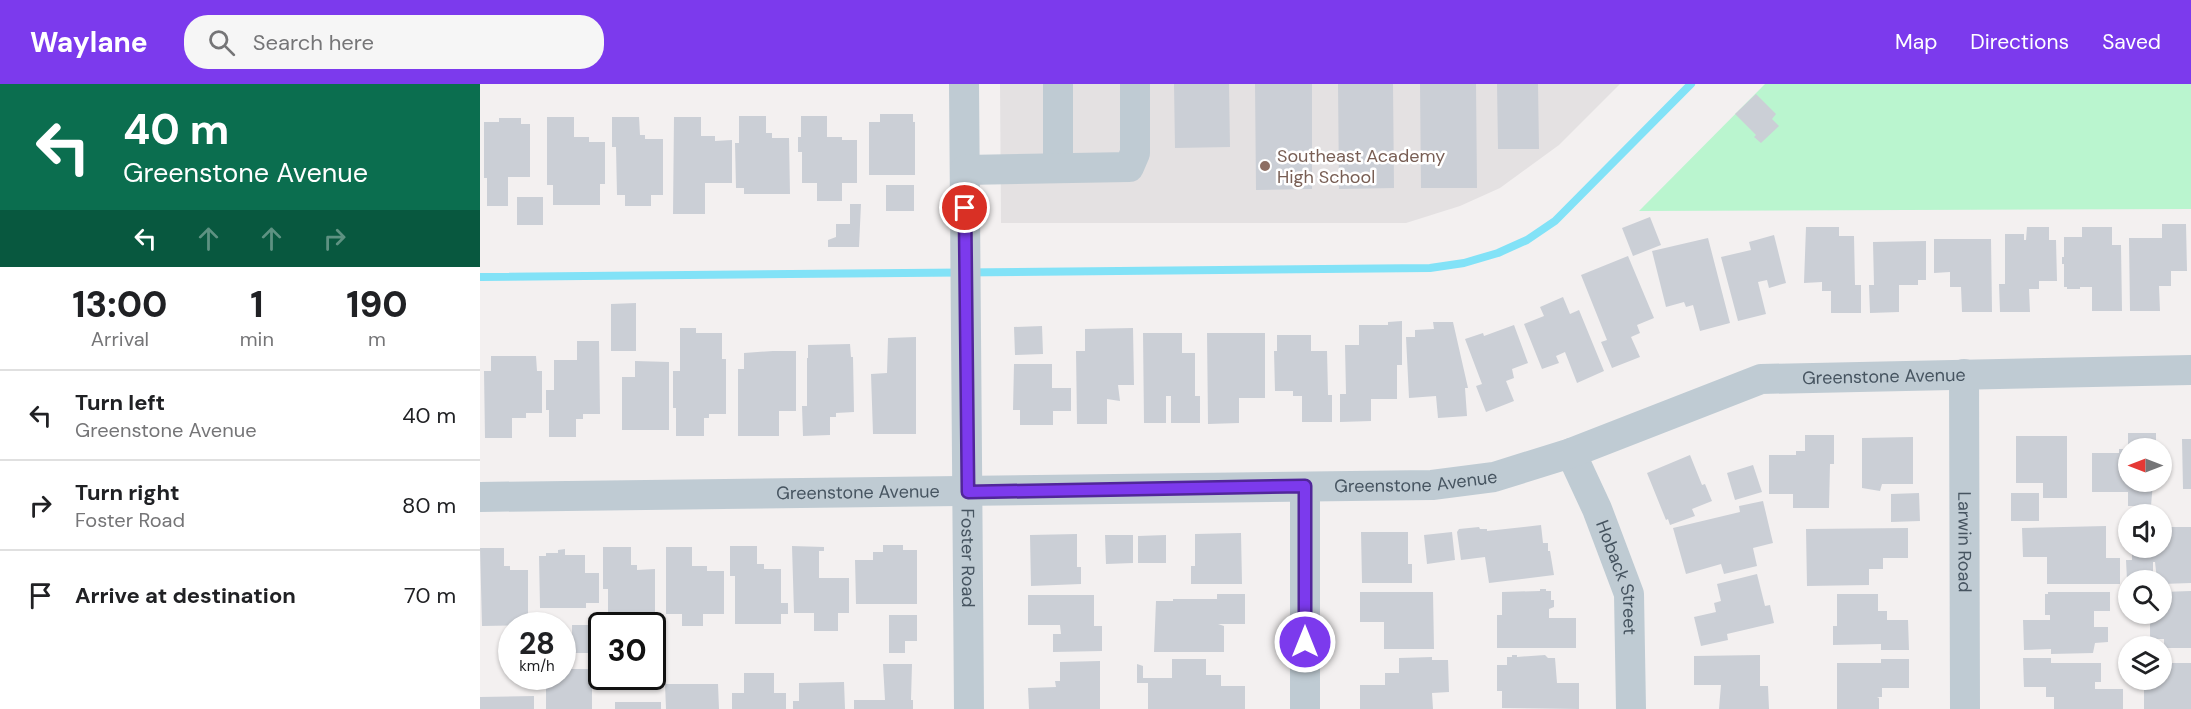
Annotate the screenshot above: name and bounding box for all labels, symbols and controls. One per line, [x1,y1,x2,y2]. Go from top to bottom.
search box [184,15,604,69]
text: Waylane [30,24,148,61]
icon: search [205,26,238,59]
text: Search here [253,28,374,57]
text: Map [1895,28,1937,56]
text: Directions [1970,28,2069,56]
text: Saved [2102,28,2161,56]
text: 40 m [123,102,229,157]
icon: left [24,108,102,186]
place label: Southeast Academy High School [1277,144,1445,189]
text: Greenstone Avenue [123,155,368,190]
marker: Southeast Academy High School [1258,159,1272,173]
pin [939,182,990,233]
icon: arrive [948,191,981,224]
icon: left [129,222,162,255]
icon: ahead [192,222,225,255]
icon: ahead [255,222,288,255]
icon: right [318,222,351,255]
text: 13:00 [72,281,168,328]
text: 1 [250,281,263,328]
text: 190 [346,281,408,328]
text: Arrival [91,326,149,352]
text: min [240,326,274,352]
text: m [368,326,386,352]
street label: Greenstone Avenue [1802,363,1966,390]
text: Turn left [75,388,165,417]
icon: left [24,399,57,432]
text: 40 m [402,401,456,430]
text: Greenstone Avenue [75,417,257,443]
north arrow [2118,438,2172,492]
map controls [2118,438,2172,690]
street label: Greenstone Avenue [1334,465,1499,498]
text: Turn right [75,478,180,507]
street label: Greenstone Avenue [776,479,940,505]
icon: right [24,489,57,522]
text: 80 m [402,491,456,520]
street label: Larwin Road [1952,491,1977,593]
button: sound [2118,504,2172,558]
text: Foster Road [75,507,185,533]
street label: Foster Road [955,508,980,608]
street label: Hoback Street [1590,517,1642,635]
button: search [2118,570,2172,624]
icon: arrive [24,579,57,612]
text: Arrive at destination [75,581,296,610]
text: 70 m [404,581,456,610]
position arrow [1273,610,1337,674]
speed limit sign: 30 [588,612,666,690]
text: 28 [519,624,555,663]
button: layers [2118,636,2172,690]
text: km/h [519,656,555,676]

